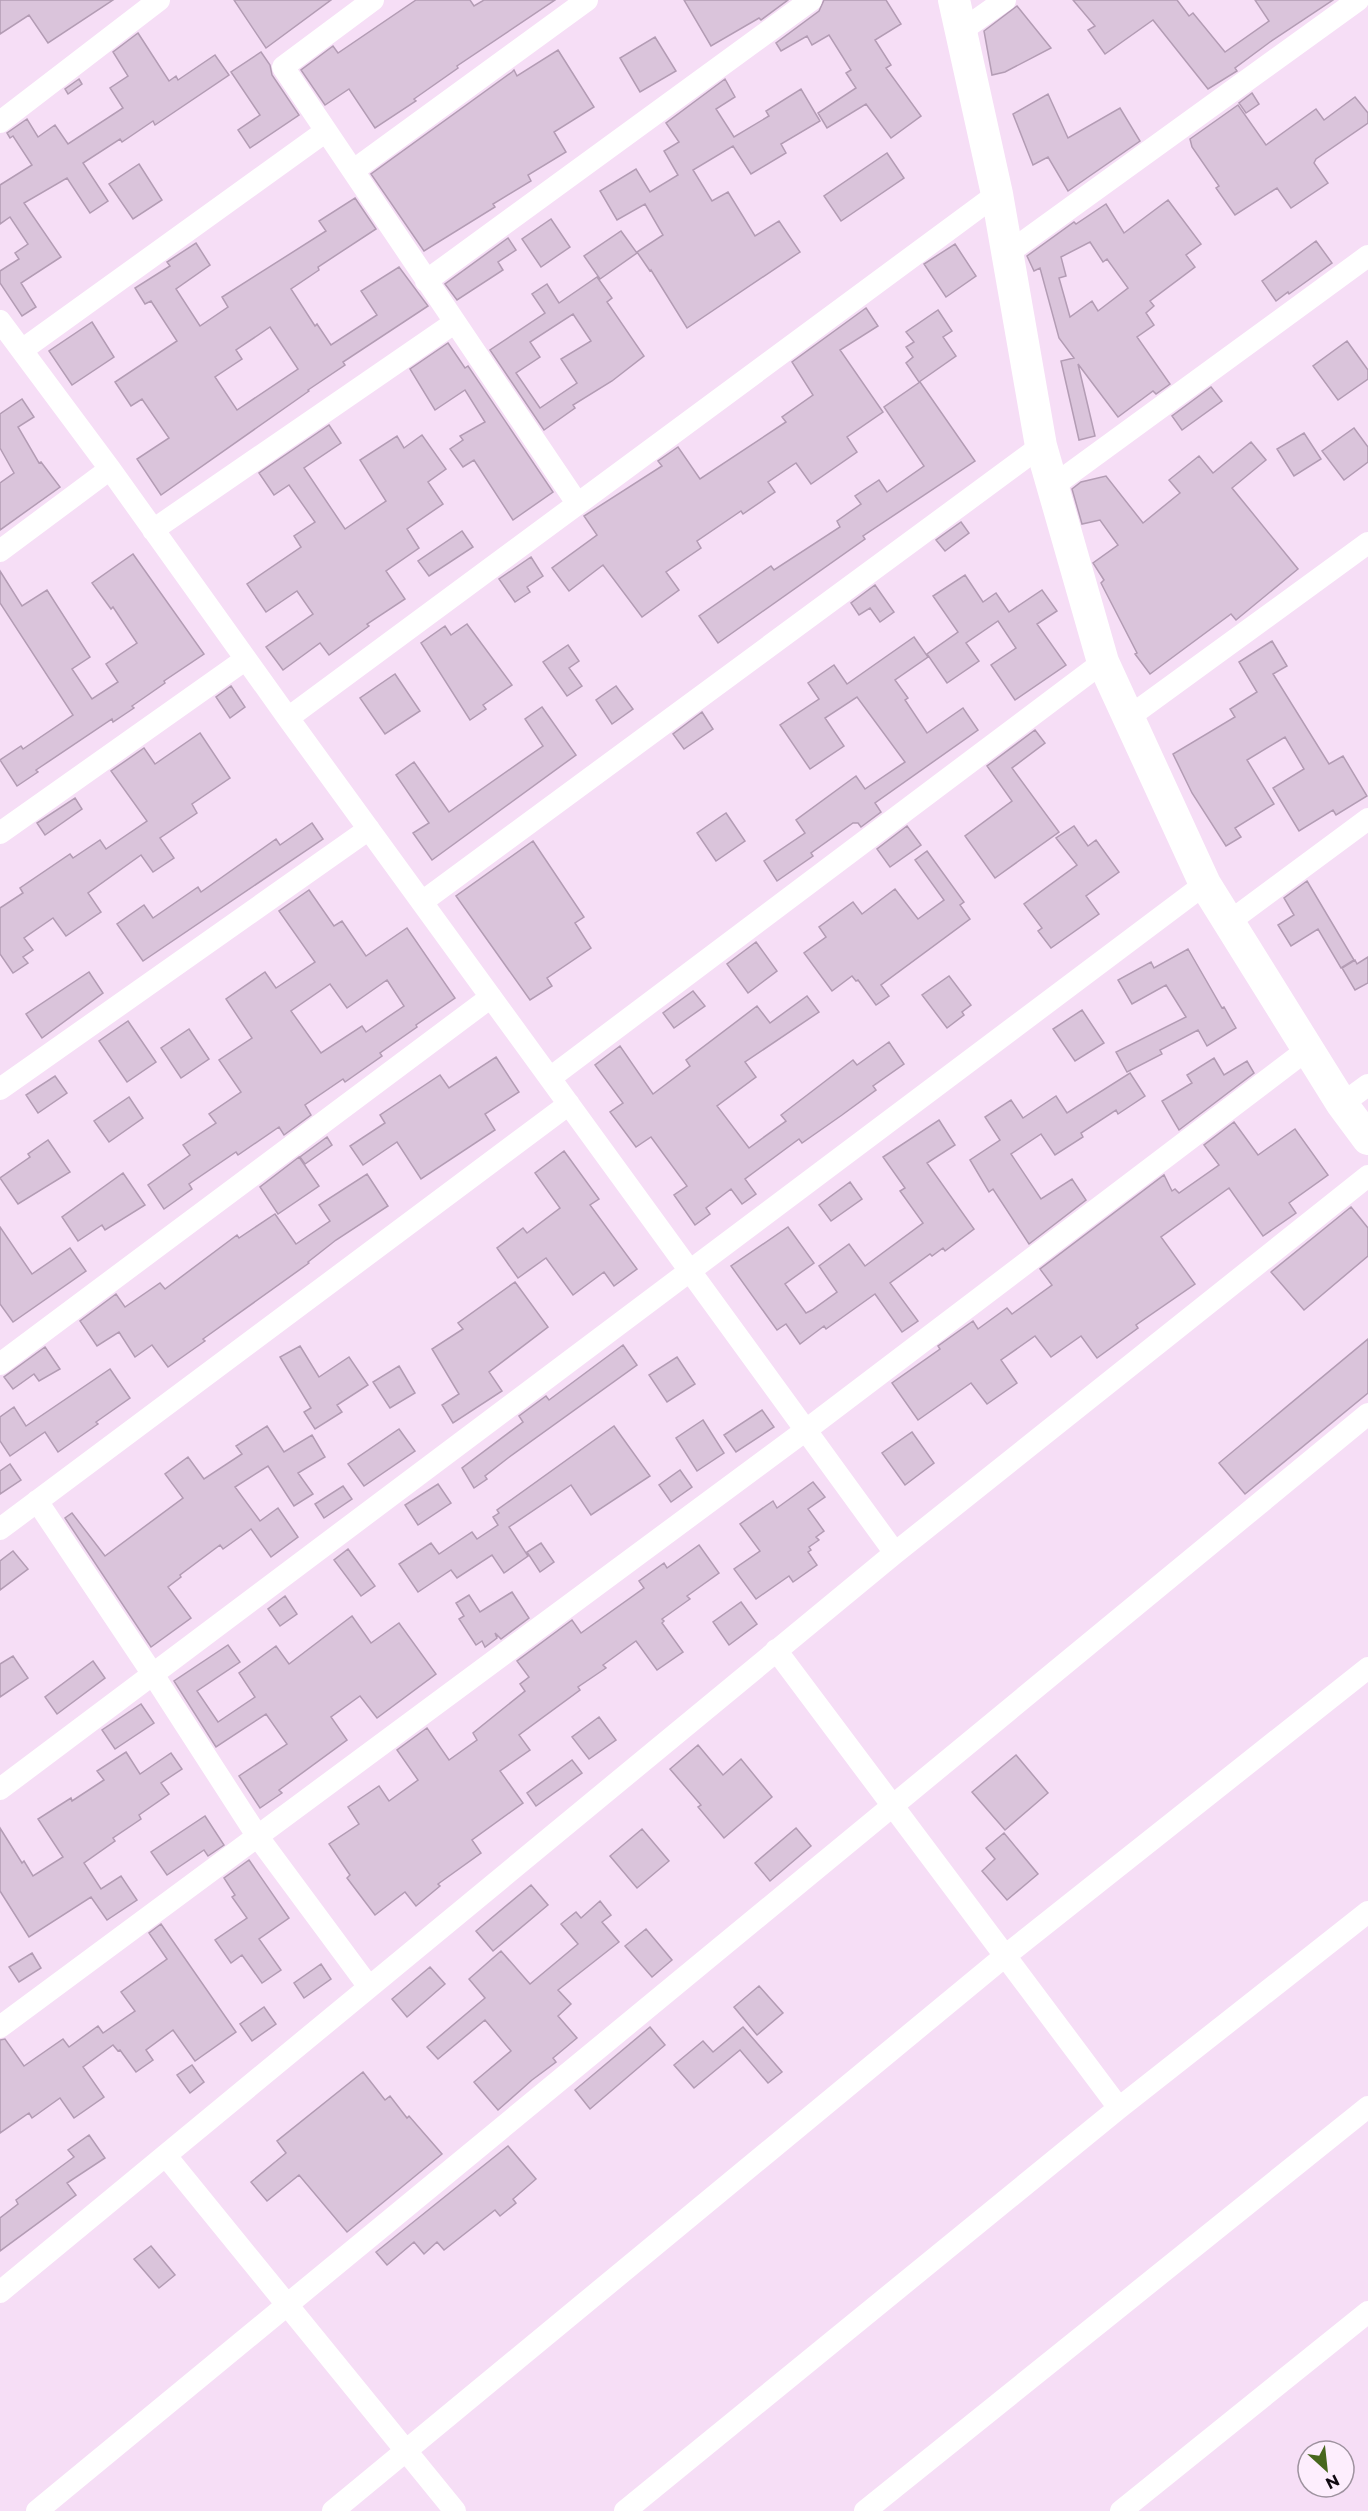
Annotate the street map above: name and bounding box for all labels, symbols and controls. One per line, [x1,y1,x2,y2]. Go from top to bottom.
north arrow [1296,2439,1356,2499]
text: N [1323,2471,1343,2493]

